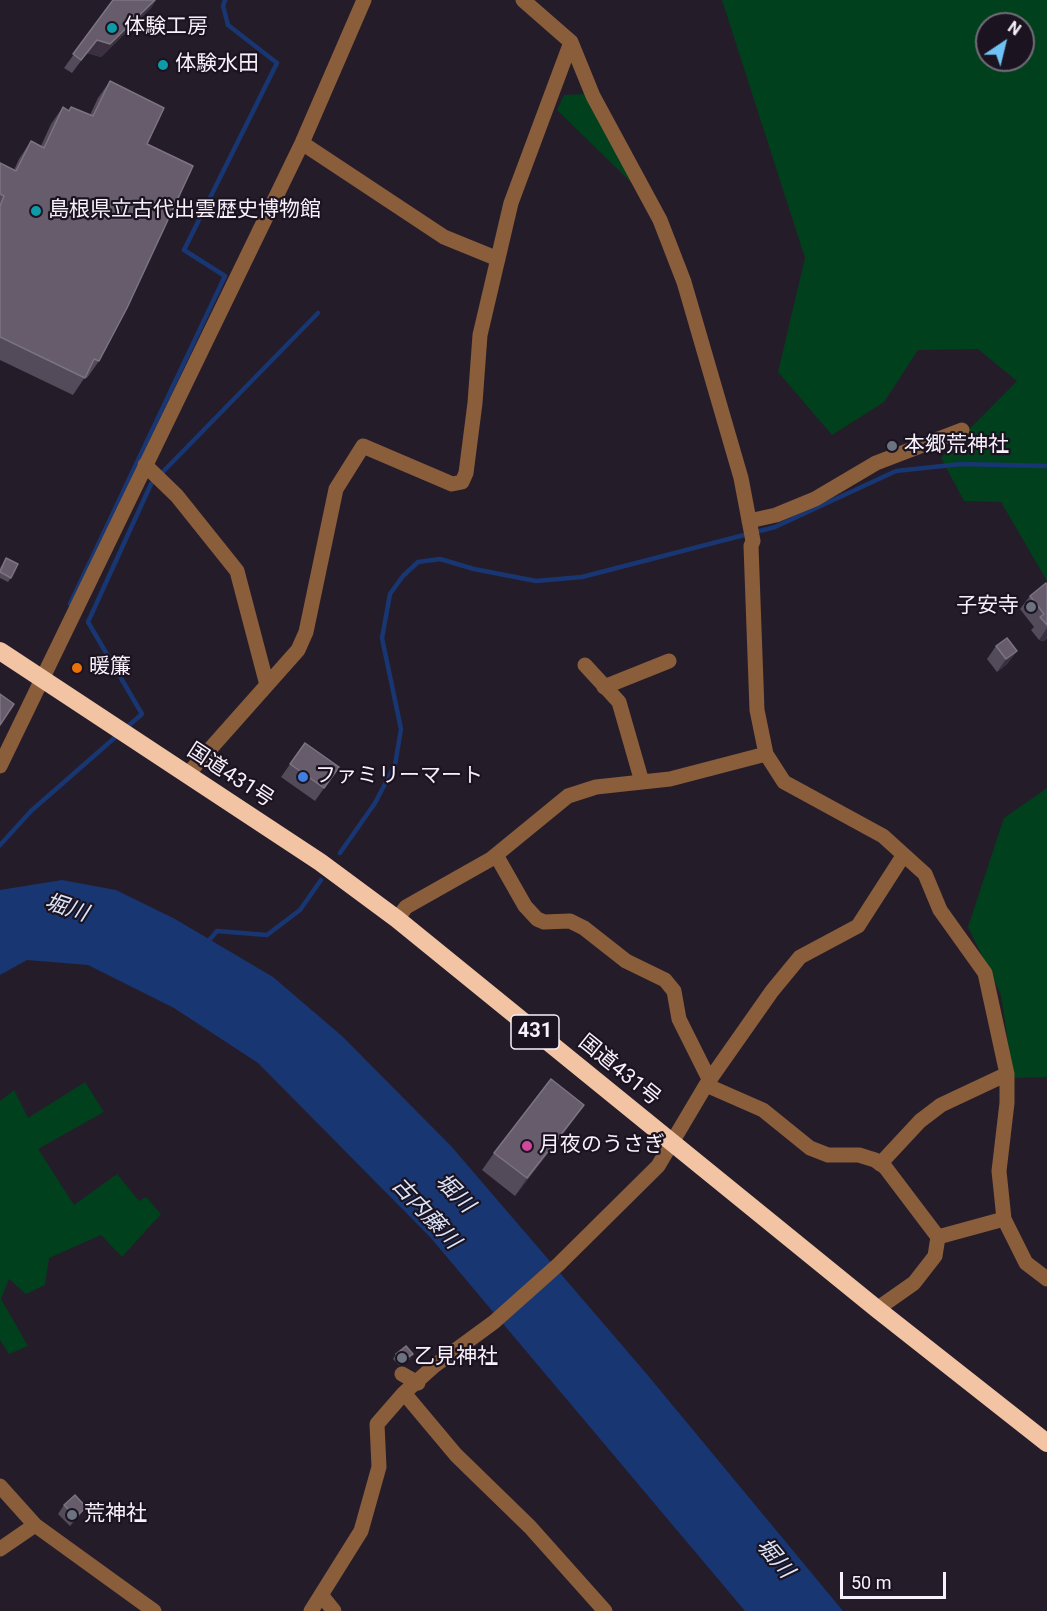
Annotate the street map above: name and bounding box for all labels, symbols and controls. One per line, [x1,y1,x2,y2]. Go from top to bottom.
north arrow [975,12,1035,72]
place label: 体験工房 [124,15,208,41]
text: N [1004,17,1025,40]
marker: 体験工房 [105,21,119,35]
place label: 体験水田 [175,52,259,78]
marker: 体験水田 [156,58,170,72]
place label: 島根県立古代出雲歴史博物館 [48,198,321,224]
marker: 島根県立古代出雲歴史博物館 [29,204,43,218]
place label: 本郷荒神社 [904,433,1009,459]
marker: 本郷荒神社 [885,439,899,453]
place label: 子安寺 [956,594,1019,620]
marker: 子安寺 [1024,600,1038,614]
place label: 暖簾 [89,655,131,681]
marker: 暖簾 [70,661,84,675]
street label: 国道431号 [182,739,278,813]
place label: ファミリーマート [315,764,483,790]
marker: ファミリーマート [296,770,310,784]
water label: 堀川 [41,890,91,928]
road number: 431 [511,1015,559,1049]
street label: 国道431号 [573,1030,665,1112]
place label: 月夜のうさぎ [539,1133,665,1159]
marker: 月夜のうさぎ [520,1139,534,1153]
water label: 堀川 [429,1169,479,1219]
water label: 古内藤川 [385,1173,465,1255]
place label: 乙見神社 [414,1345,498,1371]
marker: 乙見神社 [395,1351,409,1365]
place label: 荒神社 [84,1502,147,1528]
marker: 荒神社 [65,1508,79,1522]
water label: 堀川 [750,1534,798,1584]
scale bar [843,1560,950,1598]
text: 50 m [851,1572,891,1593]

